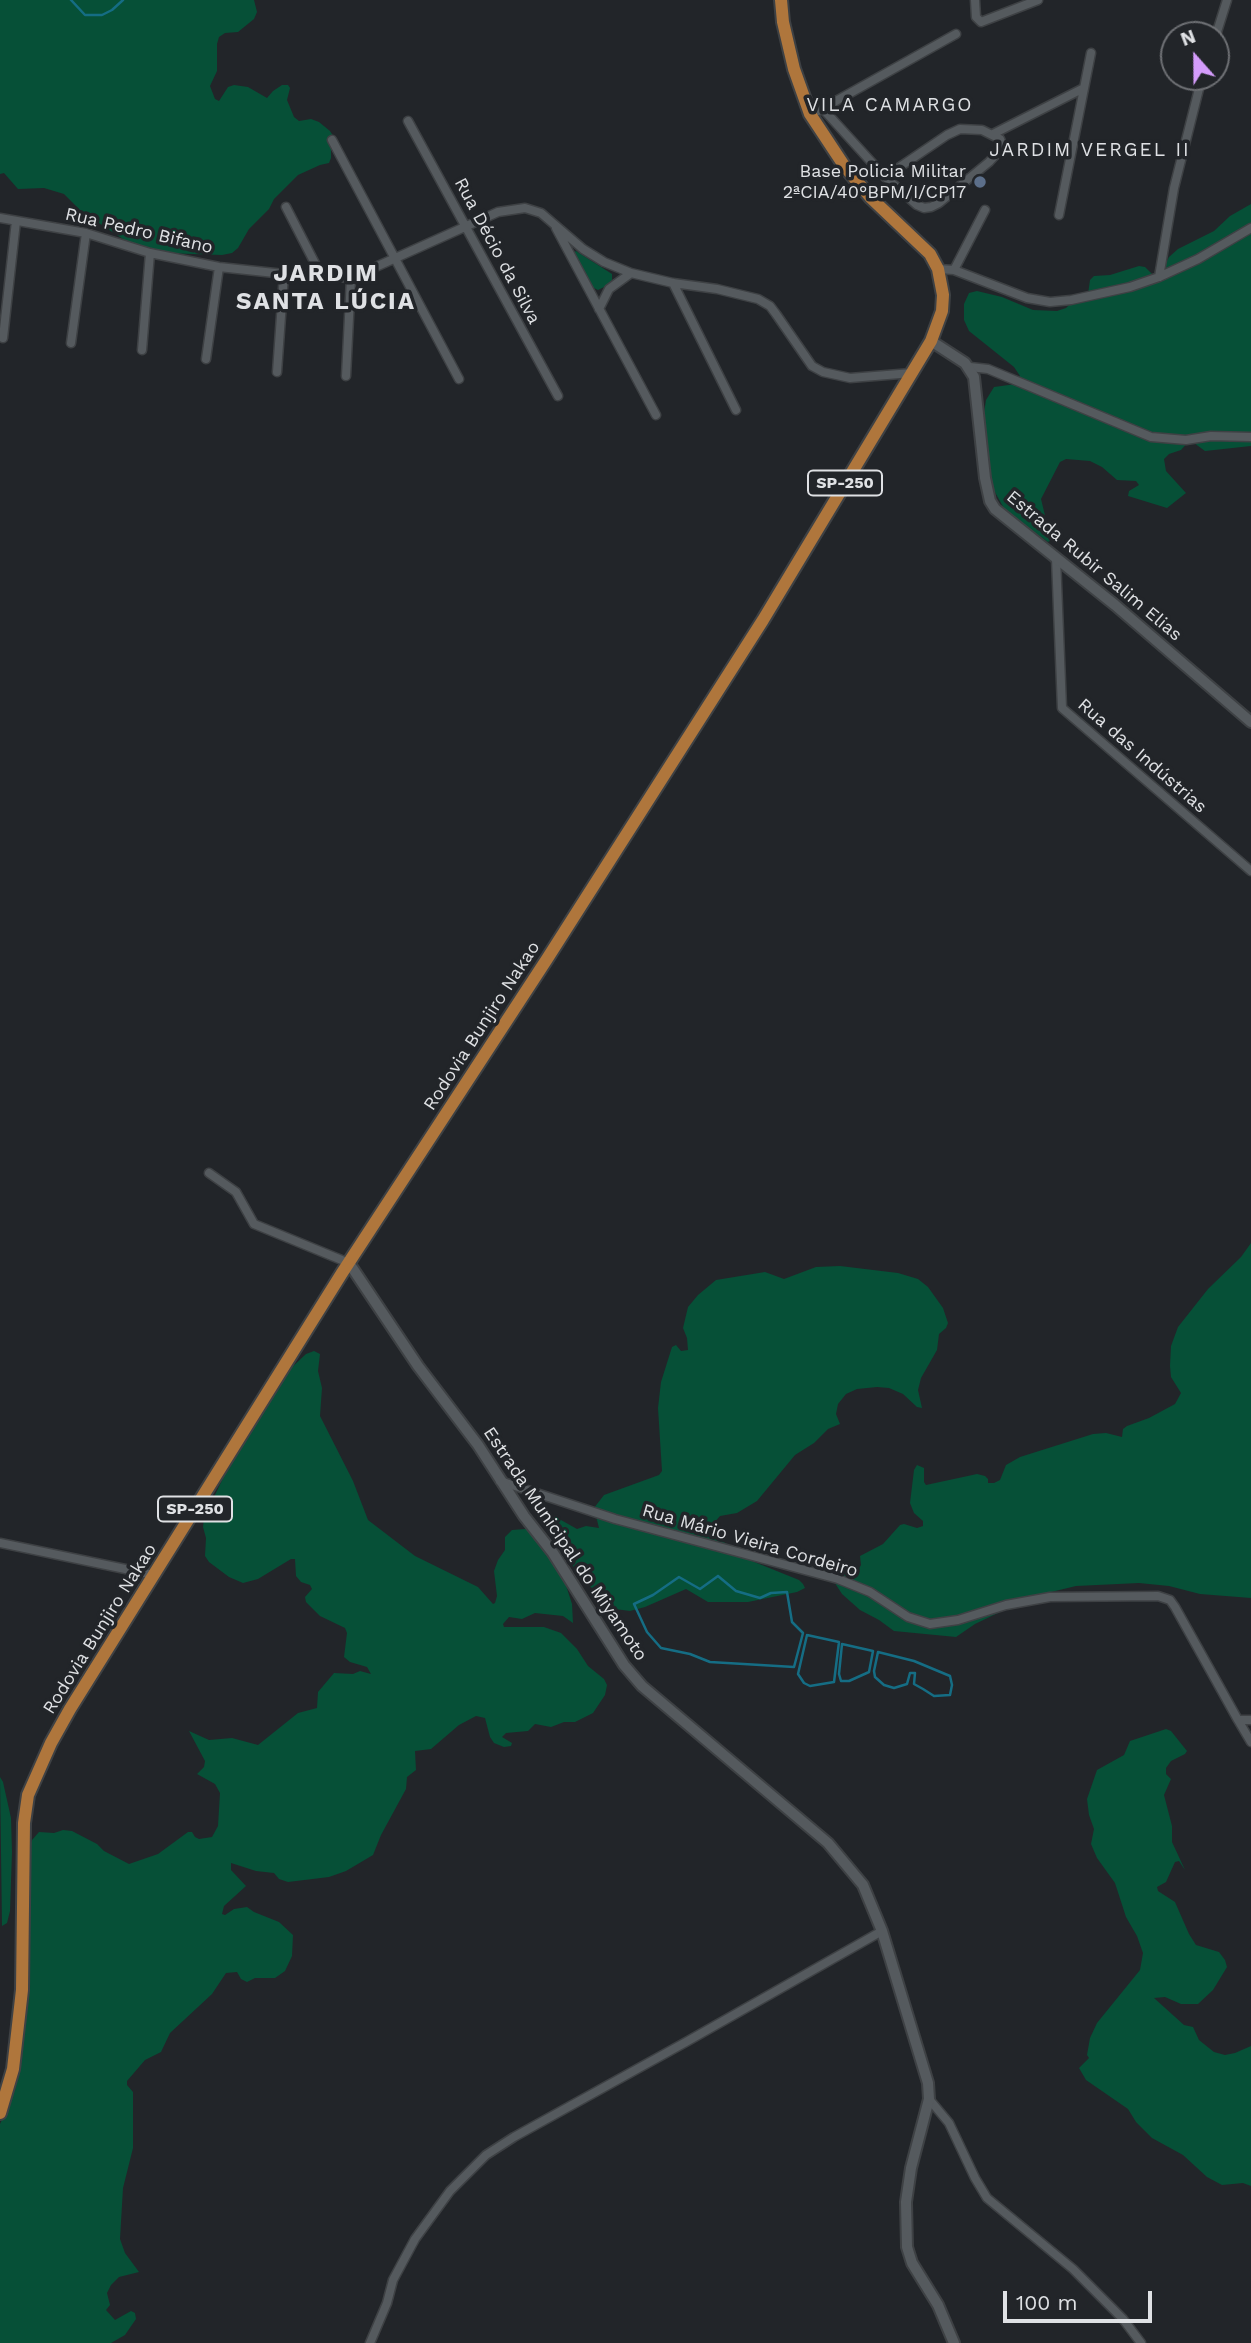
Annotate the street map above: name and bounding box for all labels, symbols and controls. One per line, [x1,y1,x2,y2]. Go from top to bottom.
north arrow [1160,21,1230,91]
text: N [1177,25,1199,51]
district label: VILA CAMARGO [808,94,972,116]
district label: JARDIM VERGEL II [991,139,1189,161]
place label: Base Policia Militar 2ªCIA/40°BPM/I/CP17 [783,161,966,204]
street label: Rua Décio da Silva [449,174,545,328]
marker: Base Policia Militar 2ªCIA/40°BPM/I/CP17 [972,174,988,190]
street label: Rua Pedro Bifano [63,204,215,258]
district label: JARDIM SANTA LÚCIA [237,260,415,316]
road number: SP-250 [808,470,882,496]
street label: Estrada Rubir Salim Elias [1002,486,1186,646]
street label: Rua das Indústrias [1073,694,1211,818]
street label: Rodovia Bunjiro Nakao [419,938,545,1114]
street label: Estrada Municipal do Miyamoto [478,1423,652,1665]
road number: SP-250 [158,1497,232,1522]
street label: Rua Mário Vieira Cordeiro [640,1500,860,1582]
street label: Rodovia Bunjiro Nakao [39,1540,161,1718]
scale bar [1006,2276,1155,2320]
text: 100 m [1016,2290,1078,2315]

